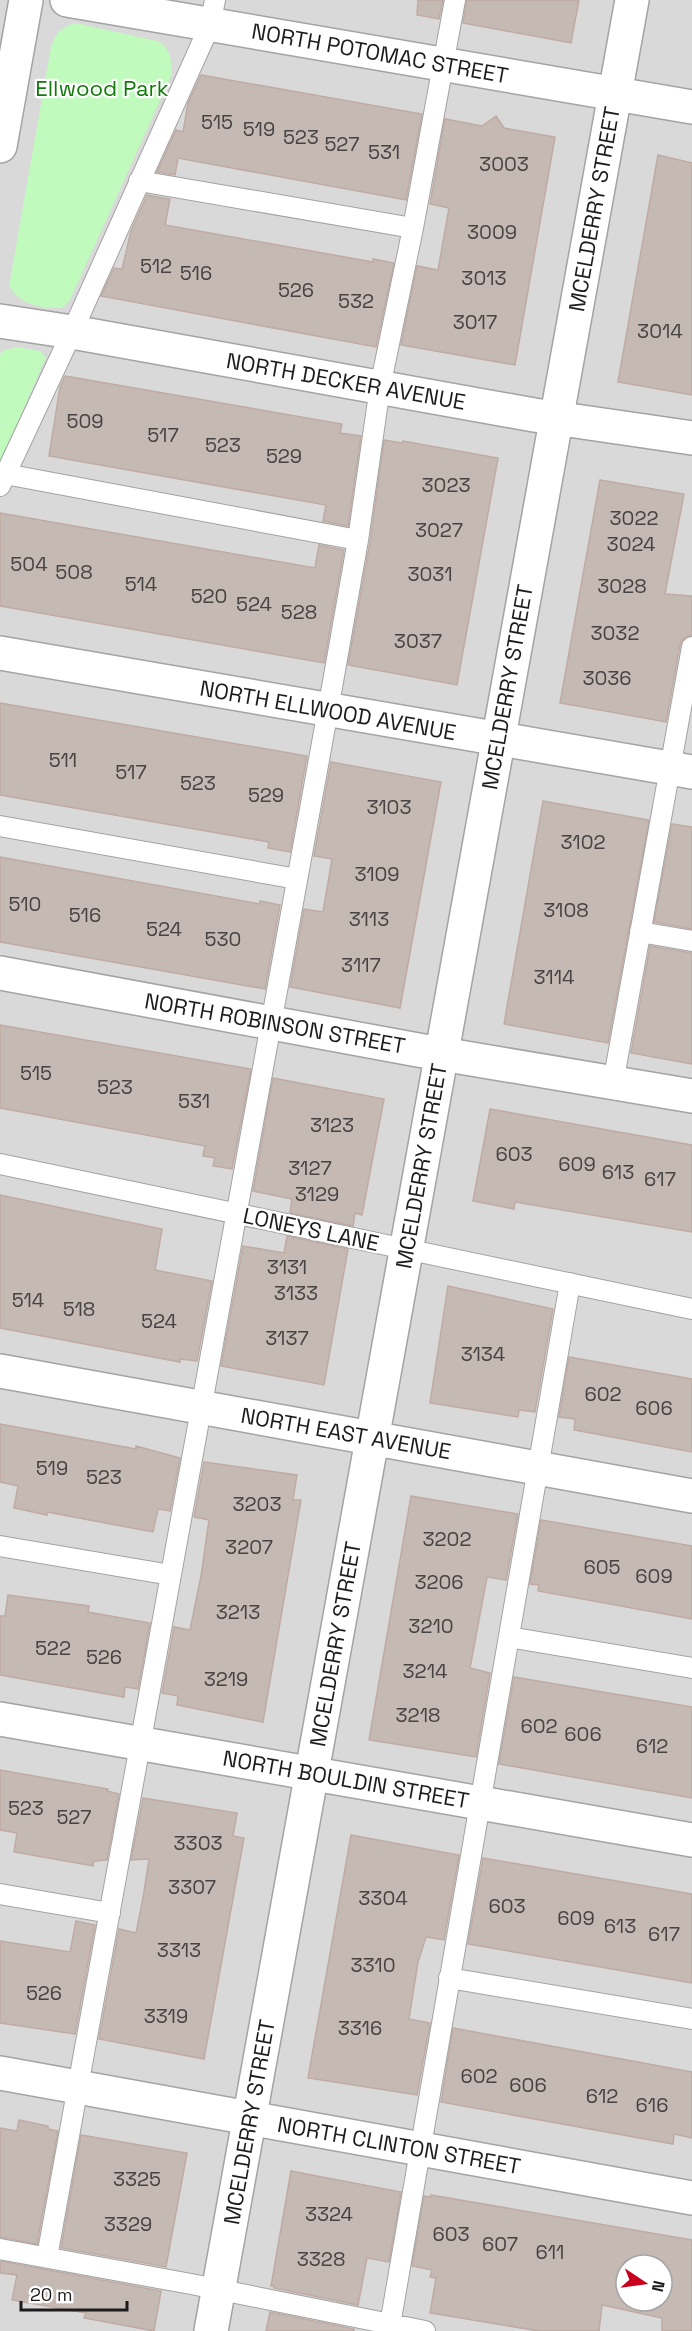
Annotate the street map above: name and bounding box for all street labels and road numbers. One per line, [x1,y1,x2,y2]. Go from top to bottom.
street label: NORTH POTOMAC STREET [250,17,511,89]
street label: MCELDERRY STREET [562,104,626,314]
street label: NORTH DECKER AVENUE [224,346,468,416]
street label: MCELDERRY STREET [475,582,539,792]
street label: NORTH ELLWOOD AVENUE [198,674,458,746]
street label: NORTH ROBINSON STREET [142,986,408,1060]
street label: MCELDERRY STREET [389,1061,453,1271]
street label: LONEYS LANE [240,1201,382,1257]
street label: NORTH EAST AVENUE [239,1401,453,1465]
street label: MCELDERRY STREET [303,1539,367,1749]
street label: NORTH BOULDIN STREET [221,1744,471,1814]
street label: MCELDERRY STREET [217,2017,281,2227]
street label: NORTH CLINTON STREET [275,2110,523,2180]

